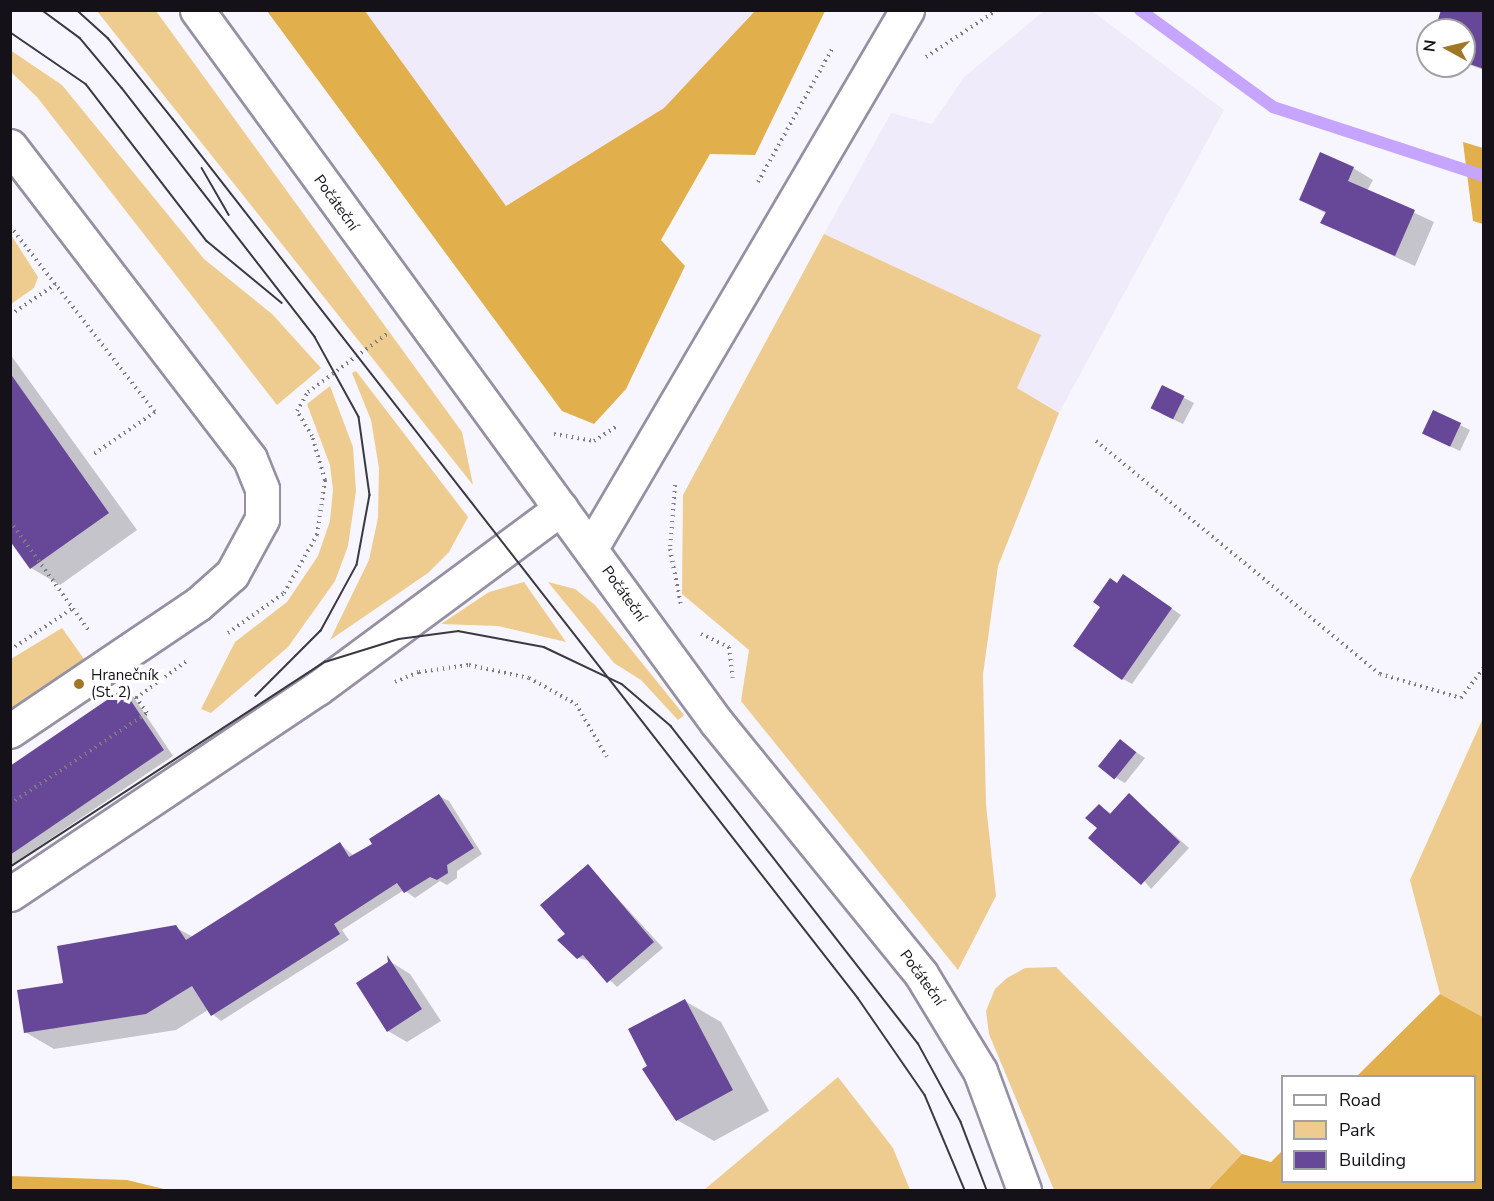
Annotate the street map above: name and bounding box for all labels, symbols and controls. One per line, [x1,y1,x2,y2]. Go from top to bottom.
north arrow [1416,18,1476,78]
text: N [1418,38,1442,53]
street label: Počáteční [310,172,362,234]
street label: Počáteční [598,563,650,625]
place label: Hranečník (St. 2) [91,666,159,701]
marker: Hranečník (St. 2) [72,677,86,691]
street label: Počáteční [896,947,948,1009]
legend [1281,1075,1476,1183]
text: Road [1339,1088,1381,1112]
text: Park [1339,1118,1375,1142]
text: Building [1339,1148,1406,1172]

